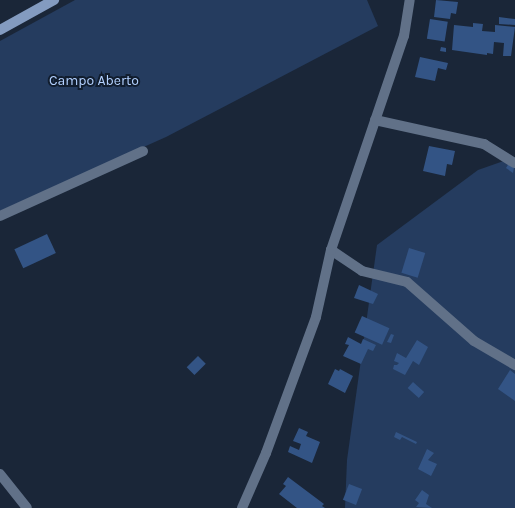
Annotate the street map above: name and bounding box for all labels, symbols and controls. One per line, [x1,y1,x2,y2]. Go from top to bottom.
park label: Campo Aberto [49,73,139,89]

